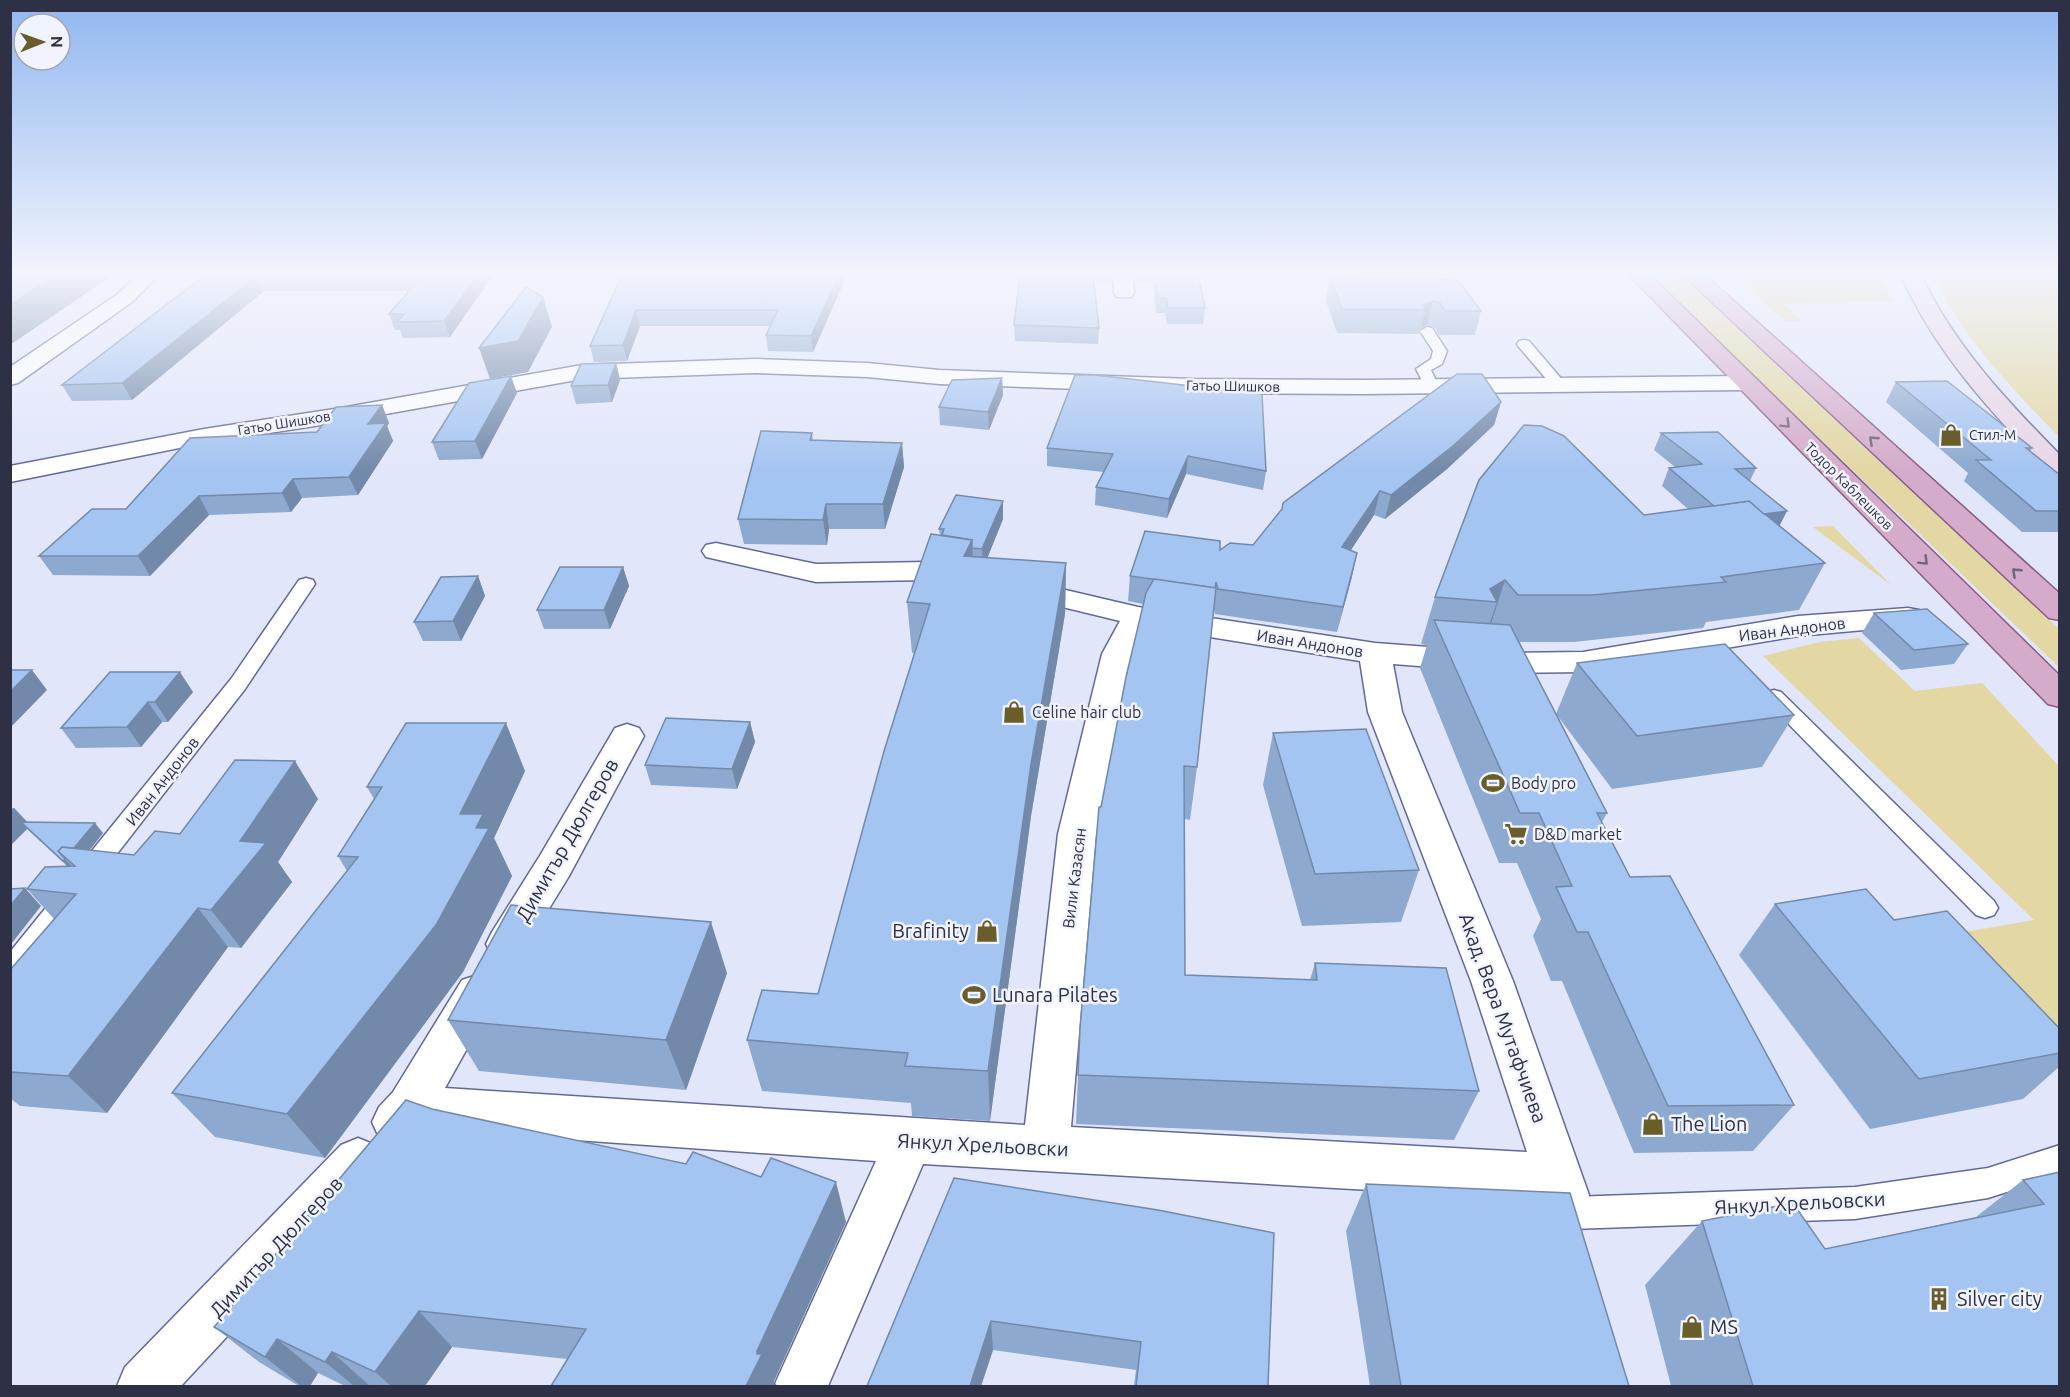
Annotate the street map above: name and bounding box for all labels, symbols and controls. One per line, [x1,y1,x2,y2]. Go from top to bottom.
north arrow [12,12,72,72]
text: N [48,36,66,48]
street label: Гатьо Шишков [1186,377,1280,395]
street label: Гатьо Шишков [236,408,332,438]
one-way arrow [1780,417,1790,428]
shop icon: Стил-М [1938,422,1964,448]
place label: Стил-М [1969,427,2016,443]
one-way arrow [1869,436,1879,447]
street label: Тодор Каблешков [1802,439,1896,533]
one-way arrow [1917,554,1928,565]
one-way arrow [2013,568,2023,579]
street label: Иван Андонов [1738,614,1846,644]
street label: Иван Андонов [1255,626,1365,660]
shop icon: Celine hair club [1001,699,1027,725]
place label: Celine hair club [1032,703,1141,721]
street label: Иван Андонов [122,733,202,829]
street label: Димитър Дюлгеров [510,754,623,925]
sports icon: Body pro [1480,770,1506,796]
place label: Body pro [1511,774,1576,792]
supermarket icon: D&D market [1503,821,1529,847]
place label: D&D market [1534,825,1622,843]
street label: Вили Казасян [1059,827,1089,929]
street label: Акад. Вера Мутафчиева [1455,910,1552,1126]
shop icon: Brafinity [974,918,1000,944]
place label: Brafinity [892,919,969,942]
sports icon: Lunara Pilates [961,982,987,1008]
place label: Lunara Pilates [992,983,1118,1006]
shop icon: The Lion [1640,1111,1666,1137]
place label: The Lion [1671,1112,1747,1135]
street label: Янкул Хрельовски [897,1129,1069,1160]
street label: Димитър Дюлгеров [204,1171,347,1322]
street label: Янкул Хрельовски [1714,1187,1886,1218]
building icon: Silver city [1926,1286,1952,1312]
place label: Silver city [1957,1287,2043,1310]
shop icon: MS [1679,1314,1705,1340]
place label: MS [1710,1315,1738,1338]

